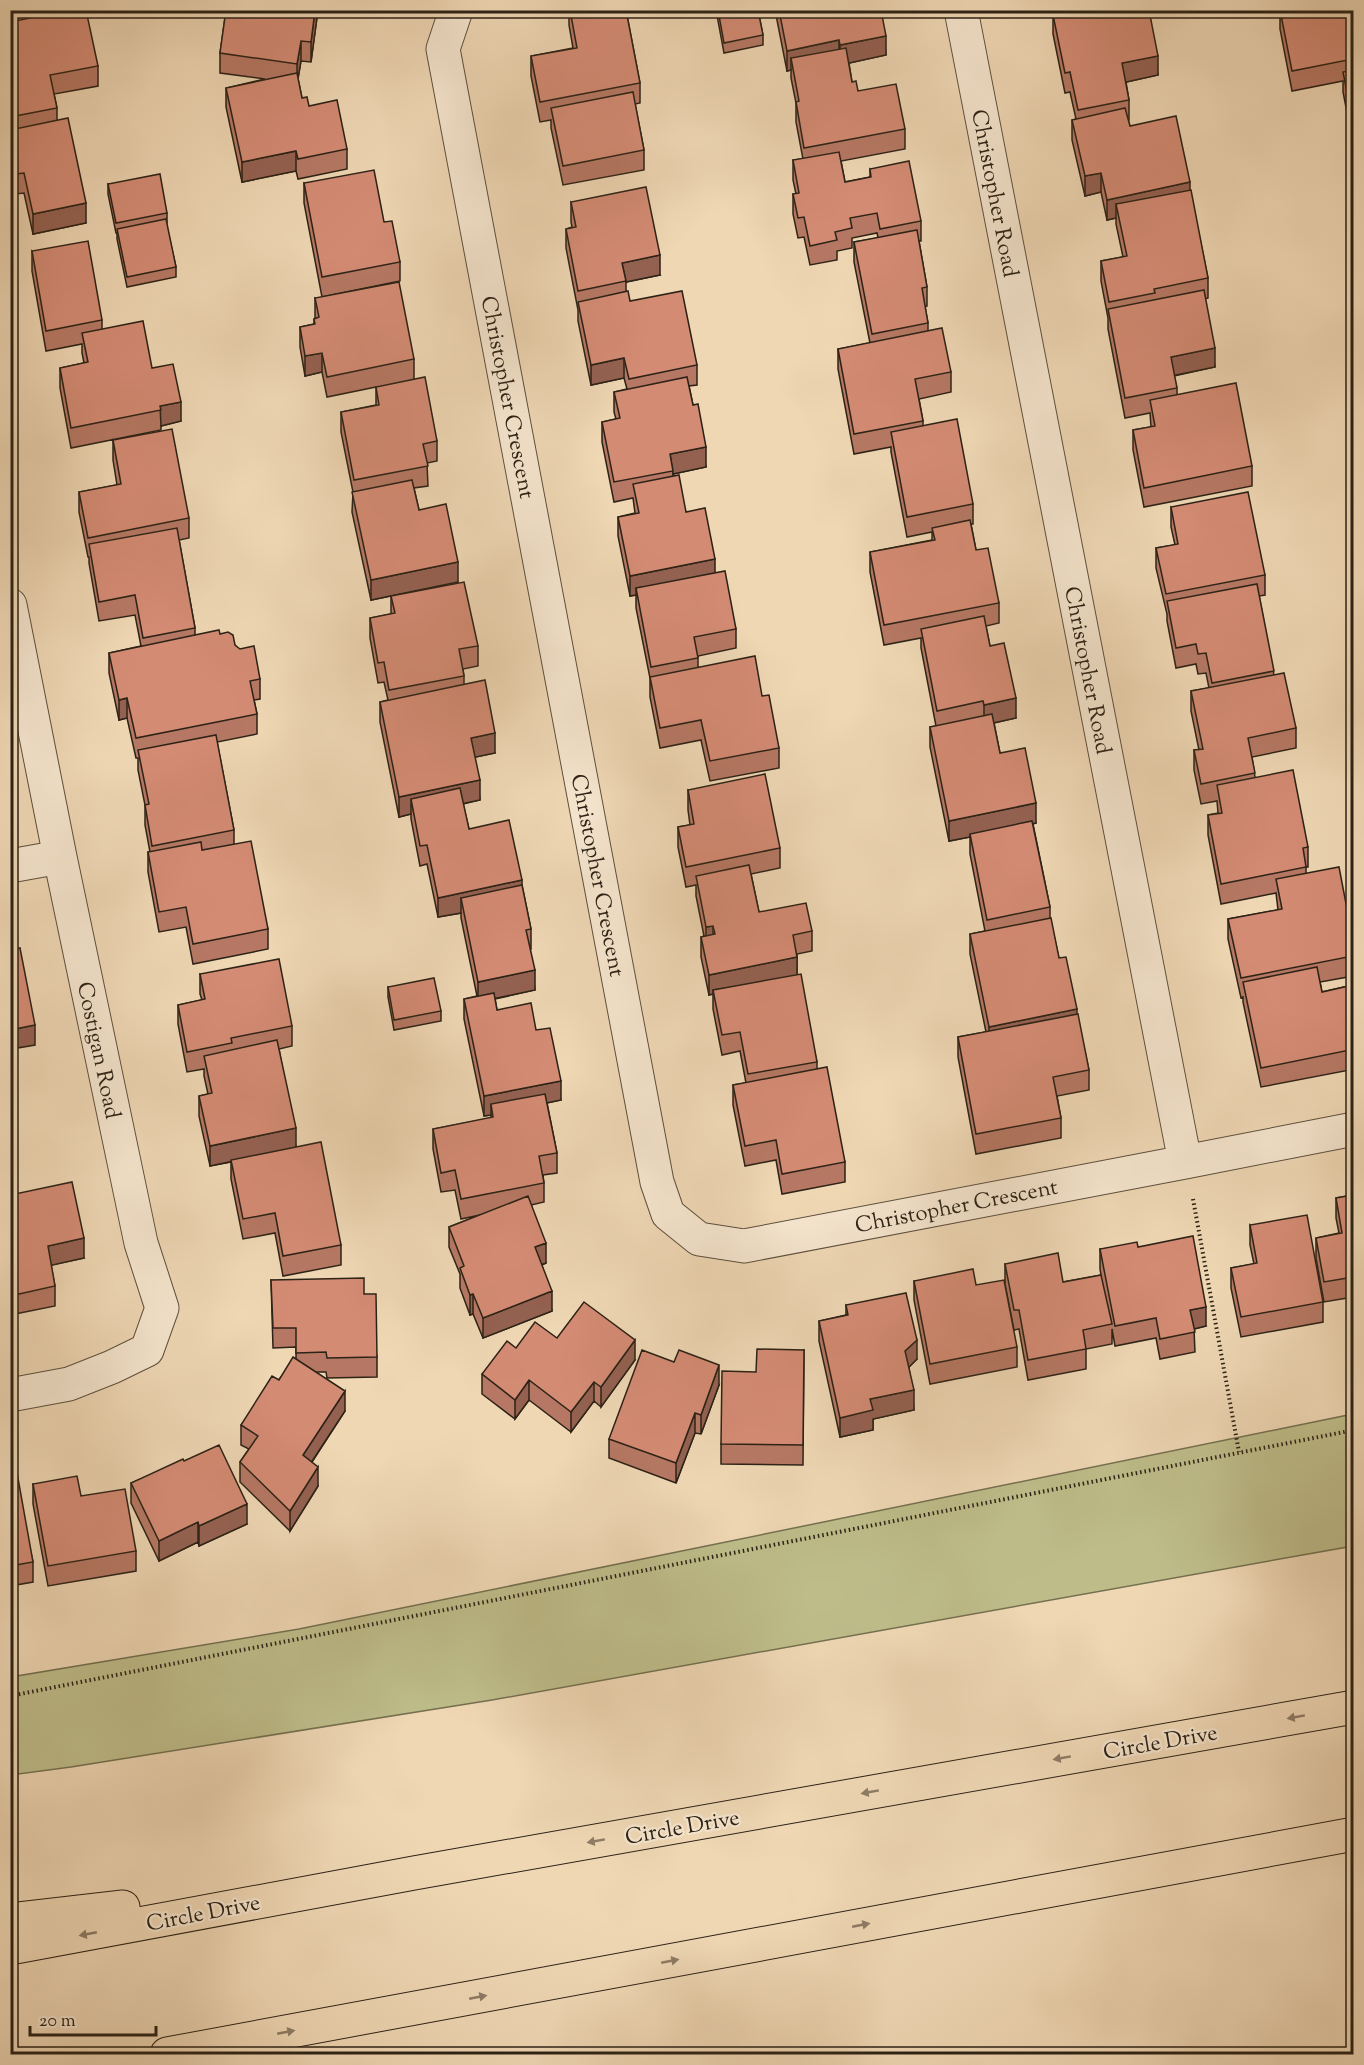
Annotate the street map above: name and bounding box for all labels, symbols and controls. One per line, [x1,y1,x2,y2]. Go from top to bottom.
street label: Christopher Road [961,107,1025,280]
street label: Christopher Crescent [471,293,542,502]
street label: Christopher Road [1054,584,1118,757]
street label: Christopher Crescent [561,771,632,980]
street label: Costigan Road [67,979,127,1122]
street label: Christopher Crescent [852,1172,1061,1243]
one-way arrow [1286,1713,1305,1722]
street label: Circle Drive [1101,1718,1220,1770]
one-way arrow [1053,1754,1072,1763]
one-way arrow [861,1788,880,1797]
street label: Circle Drive [623,1803,742,1855]
one-way arrow [586,1837,605,1846]
street label: Circle Drive [144,1888,263,1942]
one-way arrow [852,1920,871,1929]
one-way arrow [79,1929,98,1938]
one-way arrow [660,1956,679,1965]
one-way arrow [469,1992,488,2001]
scale bar [30,1999,156,2037]
text: 20 m [39,2009,76,2035]
one-way arrow [277,2027,296,2036]

